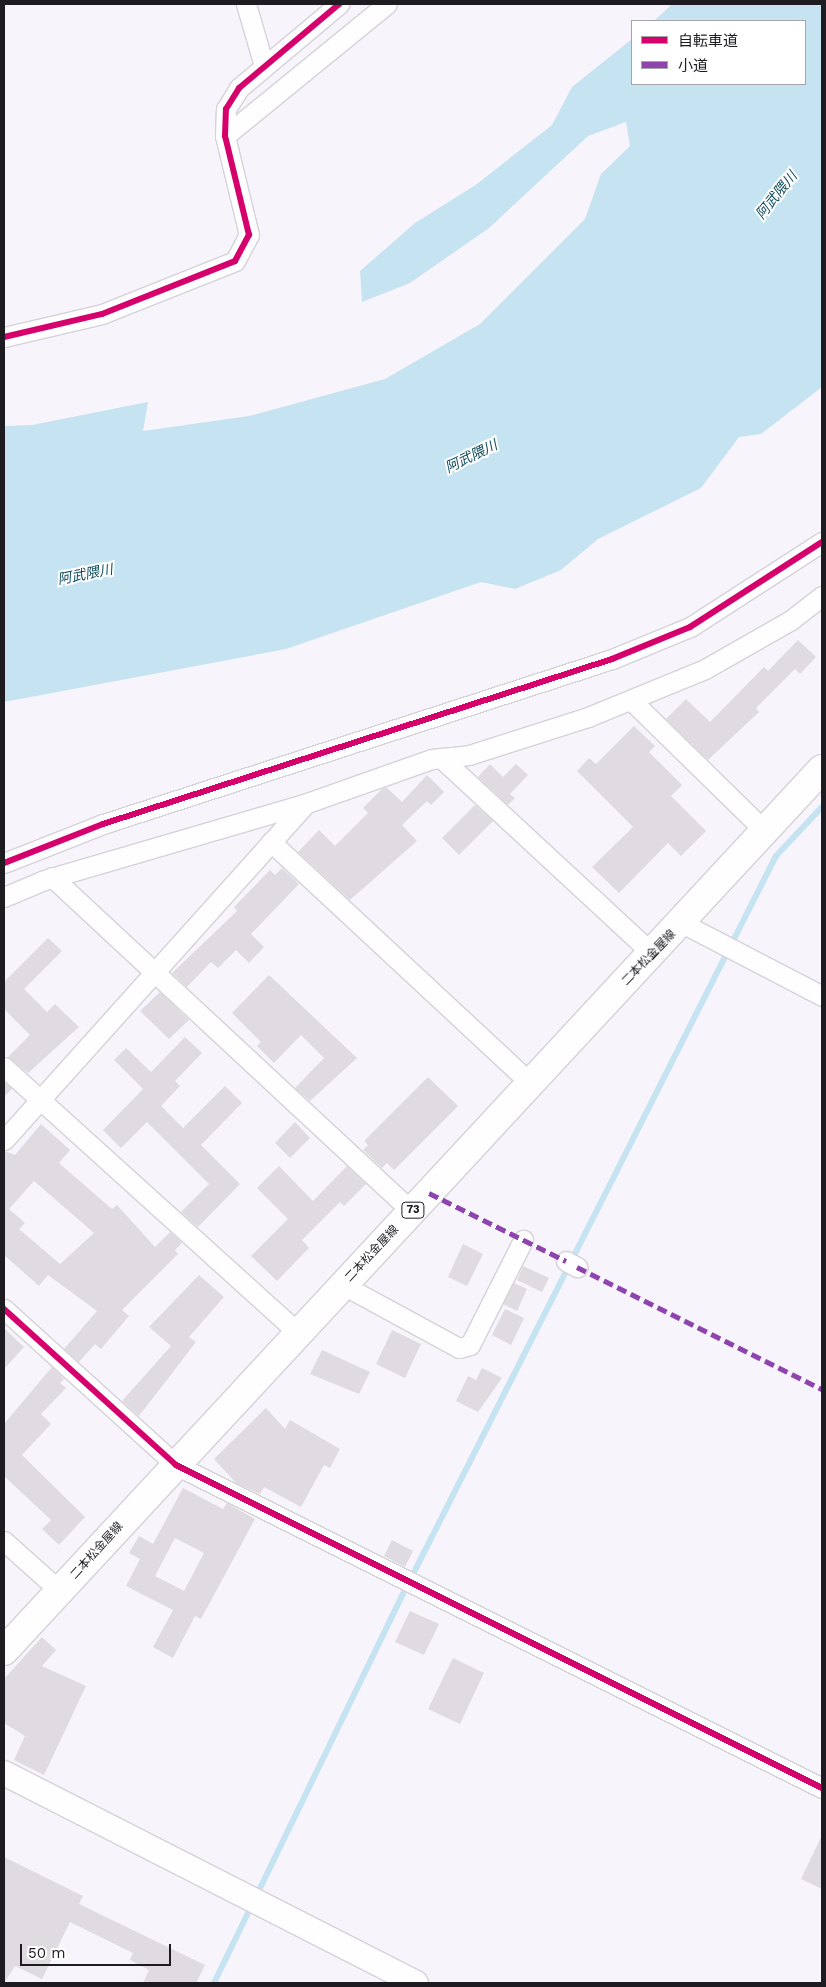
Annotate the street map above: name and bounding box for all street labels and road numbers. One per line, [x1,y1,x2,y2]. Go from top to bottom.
street label: 二本松金屋線 [619,927,679,989]
road number: 73 [400,1202,426,1218]
street label: 二本松金屋線 [342,1223,402,1285]
street label: 二本松金屋線 [68,1519,126,1583]

